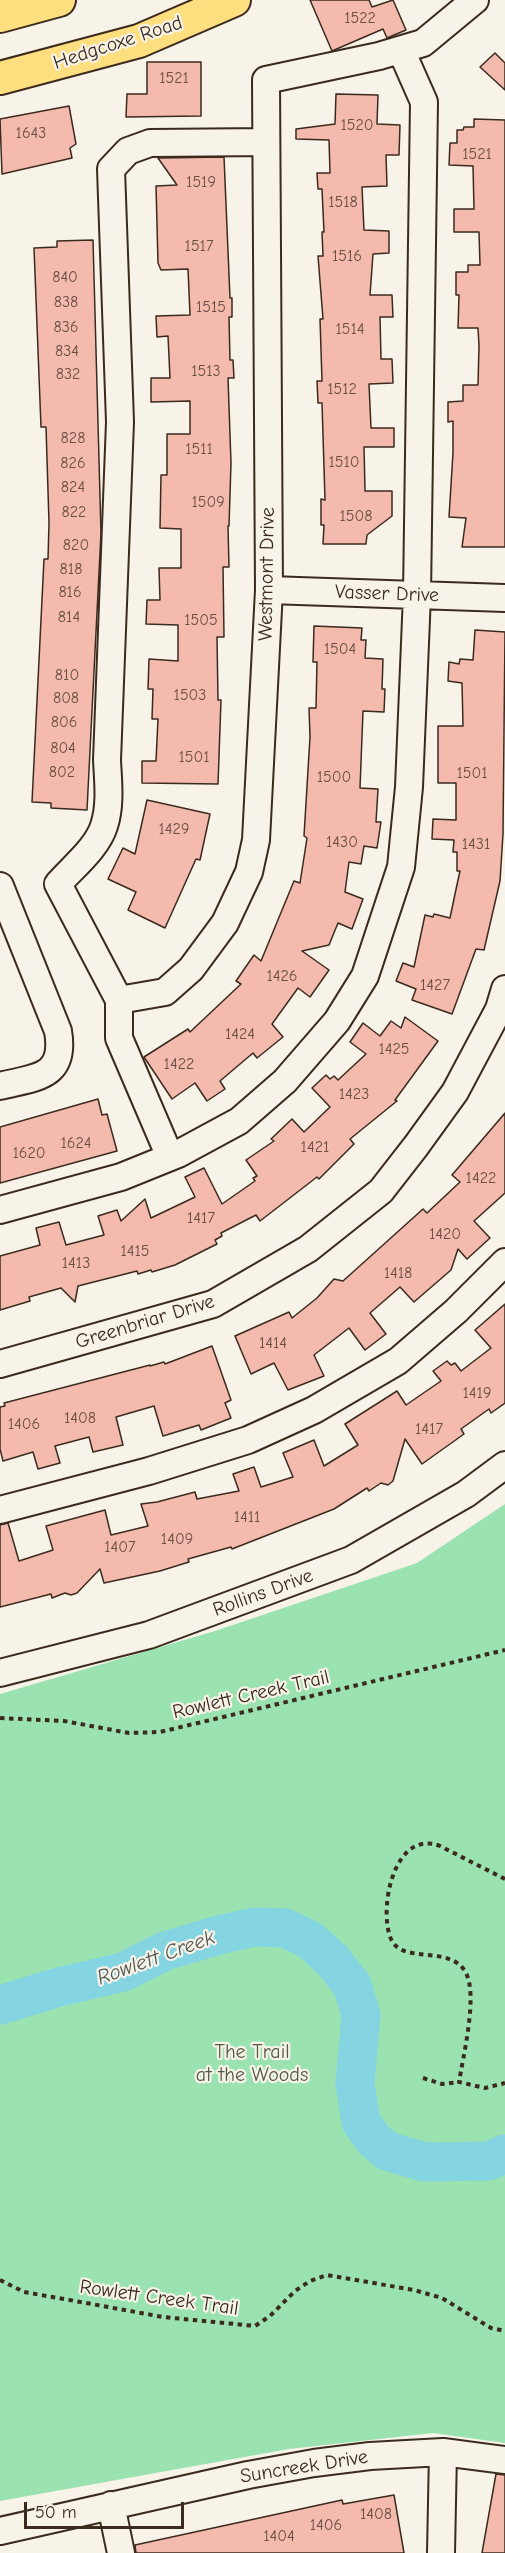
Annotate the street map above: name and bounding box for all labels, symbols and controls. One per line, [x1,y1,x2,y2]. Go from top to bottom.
house number: 1522 [344,8,376,28]
street label: Hedgcoxe Road [50,11,186,75]
house number: 1521 [159,68,189,88]
house number: 1520 [340,115,374,135]
house number: 1643 [16,123,46,143]
house number: 1521 [462,144,492,164]
house number: 1519 [186,172,216,192]
house number: 1518 [328,192,358,212]
house number: 1517 [185,236,213,256]
house number: 1516 [332,246,362,266]
house number: 840 [52,267,78,287]
house number: 838 [54,292,78,312]
house number: 1515 [196,297,226,317]
house number: 836 [53,317,79,337]
house number: 1514 [335,319,365,339]
house number: 834 [55,341,79,361]
house number: 1513 [191,361,221,381]
house number: 832 [56,364,80,384]
house number: 1512 [327,379,357,399]
house number: 828 [61,428,85,448]
house number: 1511 [185,439,213,459]
house number: 1510 [328,452,360,472]
house number: 826 [60,453,86,473]
house number: 824 [61,477,85,497]
house number: 1509 [191,492,225,512]
house number: 822 [62,502,86,522]
house number: 1508 [340,506,372,526]
street label: Westmont Drive [254,507,280,641]
house number: 820 [63,535,89,555]
house number: 818 [60,559,82,579]
street label: Vasser Drive [335,580,439,608]
house number: 816 [58,582,82,602]
house number: 814 [58,607,80,627]
house number: 1505 [184,610,218,630]
house number: 1504 [324,639,356,659]
house number: 810 [55,665,79,685]
house number: 1503 [174,685,206,705]
house number: 808 [53,688,79,708]
house number: 806 [51,712,77,732]
house number: 804 [50,738,76,758]
house number: 1501 [178,747,210,767]
house number: 802 [49,762,75,782]
house number: 1501 [456,763,488,783]
house number: 1500 [317,767,351,787]
house number: 1429 [159,819,189,839]
house number: 1430 [326,832,358,852]
house number: 1431 [462,834,490,854]
house number: 1426 [266,966,298,986]
house number: 1427 [420,975,450,995]
house number: 1424 [225,1024,255,1044]
house number: 1425 [378,1039,410,1059]
house number: 1422 [164,1054,194,1074]
house number: 1423 [339,1084,369,1104]
house number: 1624 [60,1133,92,1153]
house number: 1421 [301,1137,329,1157]
house number: 1620 [12,1143,46,1163]
house number: 1422 [466,1168,496,1188]
house number: 1417 [187,1208,215,1228]
house number: 1420 [429,1224,461,1244]
house number: 1415 [120,1241,150,1261]
house number: 1413 [62,1253,90,1273]
house number: 1418 [384,1263,412,1283]
street label: Greenbriar Drive [73,1289,217,1355]
house number: 1414 [259,1333,287,1353]
house number: 1419 [463,1383,491,1403]
house number: 1408 [64,1408,96,1428]
house number: 1406 [8,1414,40,1434]
house number: 1417 [415,1419,443,1439]
house number: 1411 [234,1507,260,1527]
house number: 1409 [161,1529,193,1549]
house number: 1407 [104,1537,136,1557]
street label: Rollins Drive [210,1564,316,1622]
street label: Rowlett Creek Trail [170,1665,332,1725]
water label: Rowlett Creek [94,1925,218,1991]
park label: The Trail at the Woods [196,2040,308,2087]
street label: Rowlett Creek Trail [78,2275,240,2321]
street label: Suncreek Drive [238,2445,370,2489]
scale bar [27,2490,188,2528]
text: 50 m [35,2502,77,2523]
house number: 1408 [360,2504,392,2524]
house number: 1406 [310,2515,342,2535]
house number: 1404 [263,2526,295,2546]

